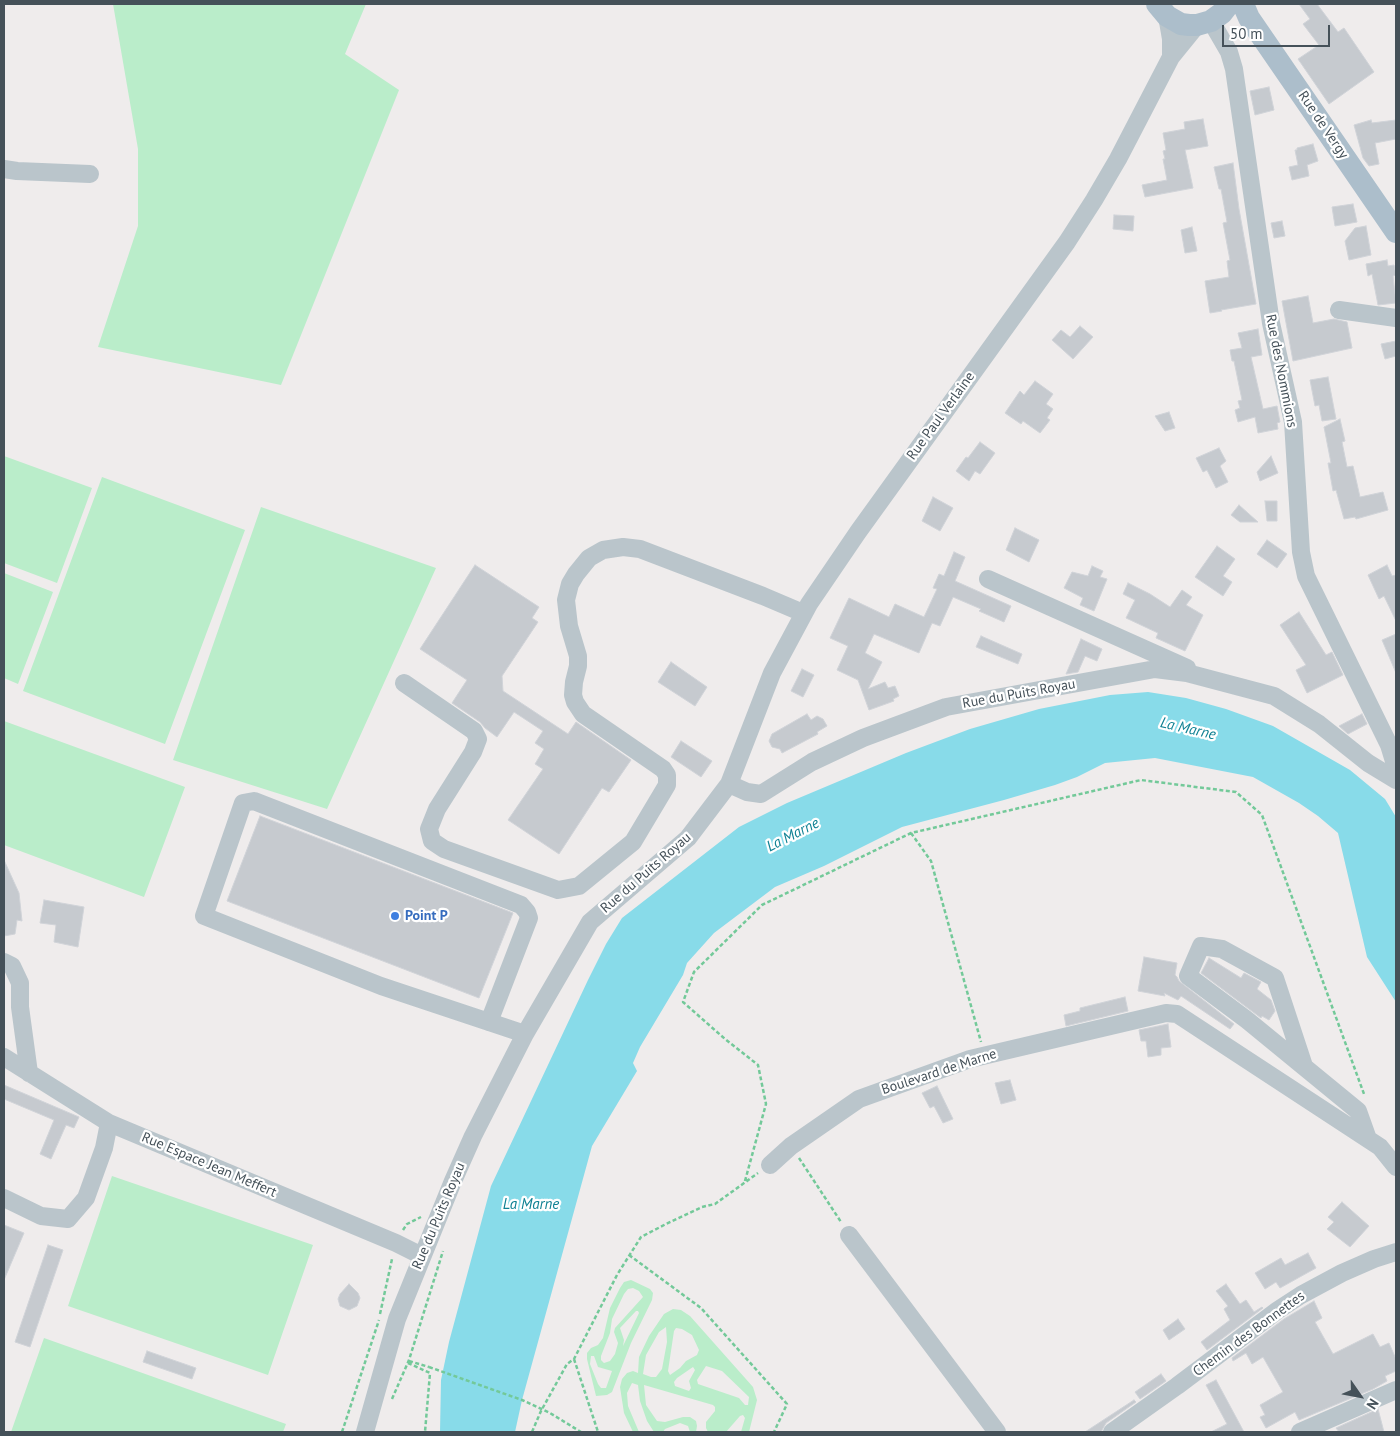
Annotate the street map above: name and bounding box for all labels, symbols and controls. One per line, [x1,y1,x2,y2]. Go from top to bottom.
scale bar [1225,15,1332,47]
text: 50 m [1230,24,1263,43]
street label: Rue de Vergy [1294,88,1352,162]
street label: Rue des Nommions [1262,313,1300,429]
street label: Rue Paul Verlaine [903,369,979,463]
street label: Rue du Puits Royau [961,676,1077,712]
water label: La Marne [1158,714,1218,744]
water label: La Marne [764,814,822,856]
street label: Rue du Puits Royau [597,829,695,917]
place label: Point P [405,908,448,924]
marker: Point P [389,910,401,922]
street label: Boulevard de Marne [879,1046,999,1098]
street label: Rue Espace Jean Meffert [139,1129,279,1201]
street label: Rue du Puits Royau [409,1160,469,1272]
water label: La Marne [503,1196,559,1214]
street label: Chemin des Bonnettes [1190,1288,1308,1380]
north arrow [1335,1371,1385,1421]
text: N [1363,1395,1383,1413]

